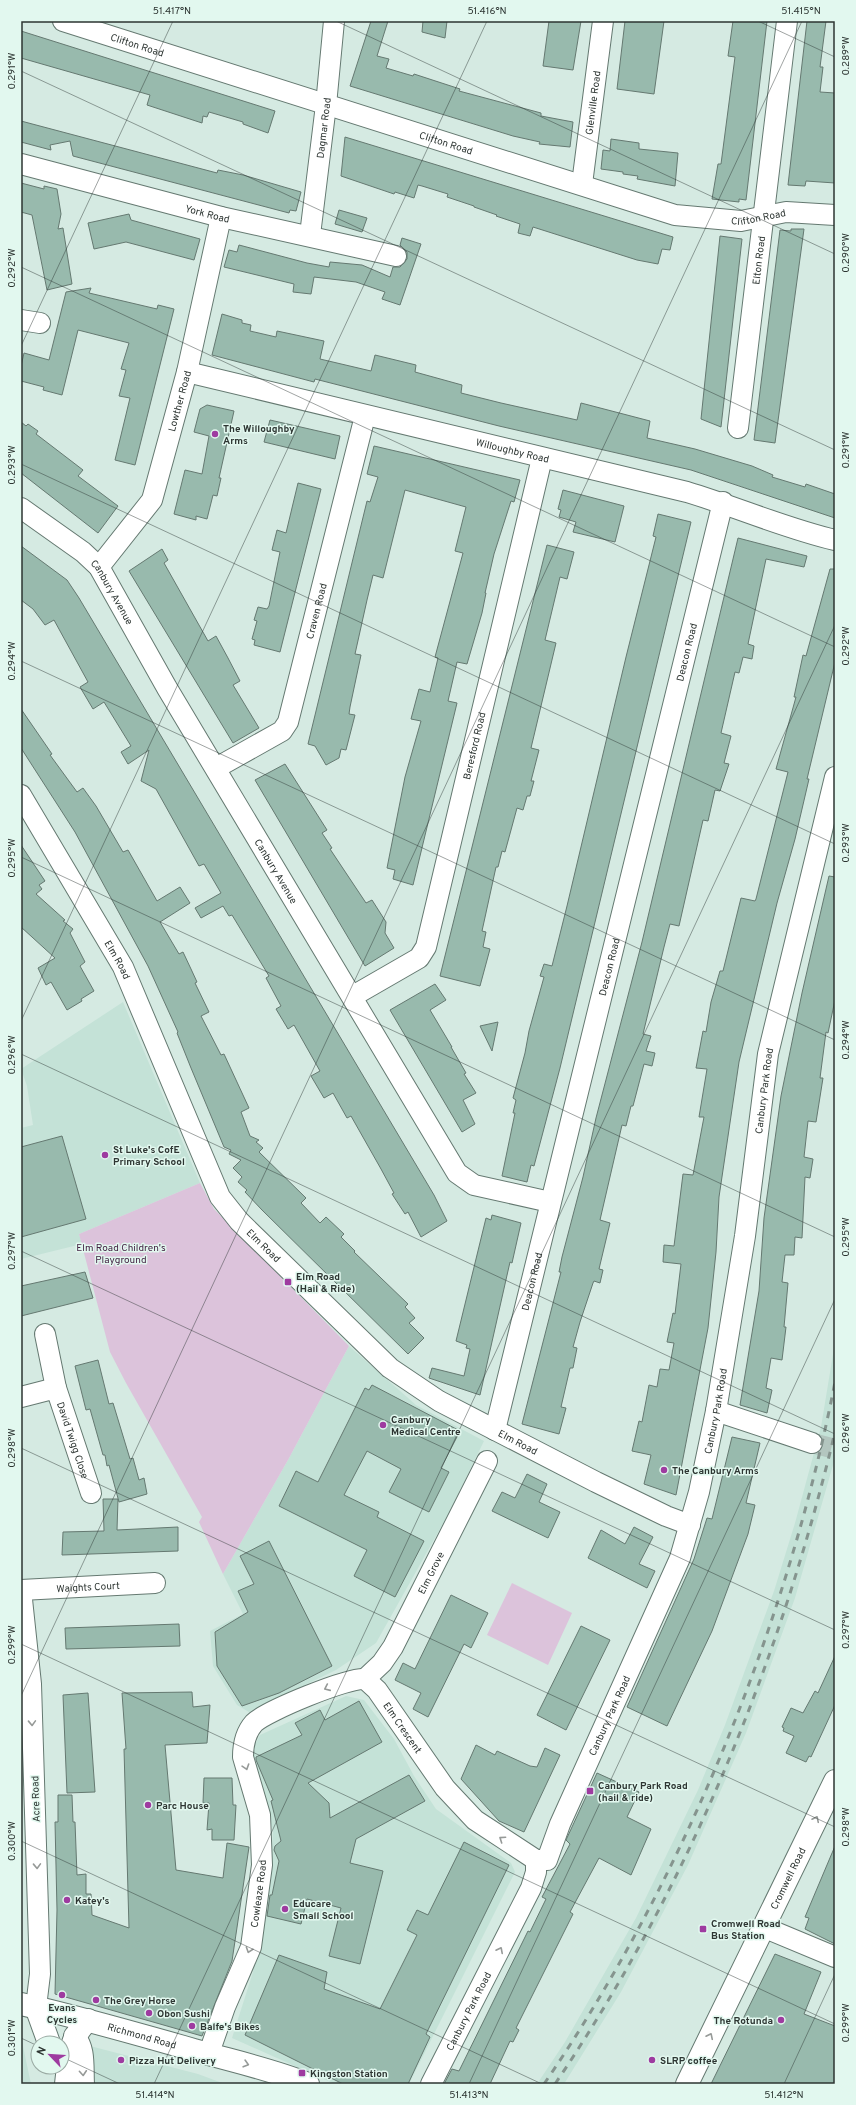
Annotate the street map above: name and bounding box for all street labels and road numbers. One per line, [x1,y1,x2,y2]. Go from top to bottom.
street label: Clifton Road [108,31,165,61]
street label: Glenville Road [583,70,605,136]
street label: Dagmar Road [314,97,335,159]
street label: Clifton Road [417,129,474,158]
street label: York Road [183,203,231,227]
street label: Clifton Road [730,207,787,229]
street label: Elton Road [750,235,769,286]
street label: Lowther Road [166,370,195,433]
street label: Willoughby Road [474,437,550,467]
street label: Canbury Avenue [87,557,135,627]
street label: Craven Road [304,582,331,641]
street label: Deacon Road [674,622,701,683]
street label: Beresford Road [461,711,489,781]
street label: Canbury Avenue [251,837,300,907]
street label: Deacon Road [597,937,624,997]
street label: Elm Road [101,938,132,981]
street label: Canbury Park Road [753,1047,777,1135]
street label: Elm Road [243,1227,283,1266]
street label: Deacon Road [520,1251,546,1312]
street label: Canbury Park Road [702,1368,731,1455]
street label: David Twigg Close [53,1400,91,1481]
street label: Elm Road [495,1428,539,1459]
street label: Elm Grove [416,1550,448,1597]
street label: Waights Court [56,1580,120,1596]
street label: Canbury Park Road [587,1674,634,1758]
street label: Elm Crescent [379,1700,424,1756]
street label: Acre Road [29,1776,44,1822]
street label: Cromwell Road [768,1846,809,1912]
street label: Cowleaze Road [249,1859,270,1928]
street label: Canbury Park Road [444,1970,495,2053]
street label: Richmond Road [106,2021,178,2053]

